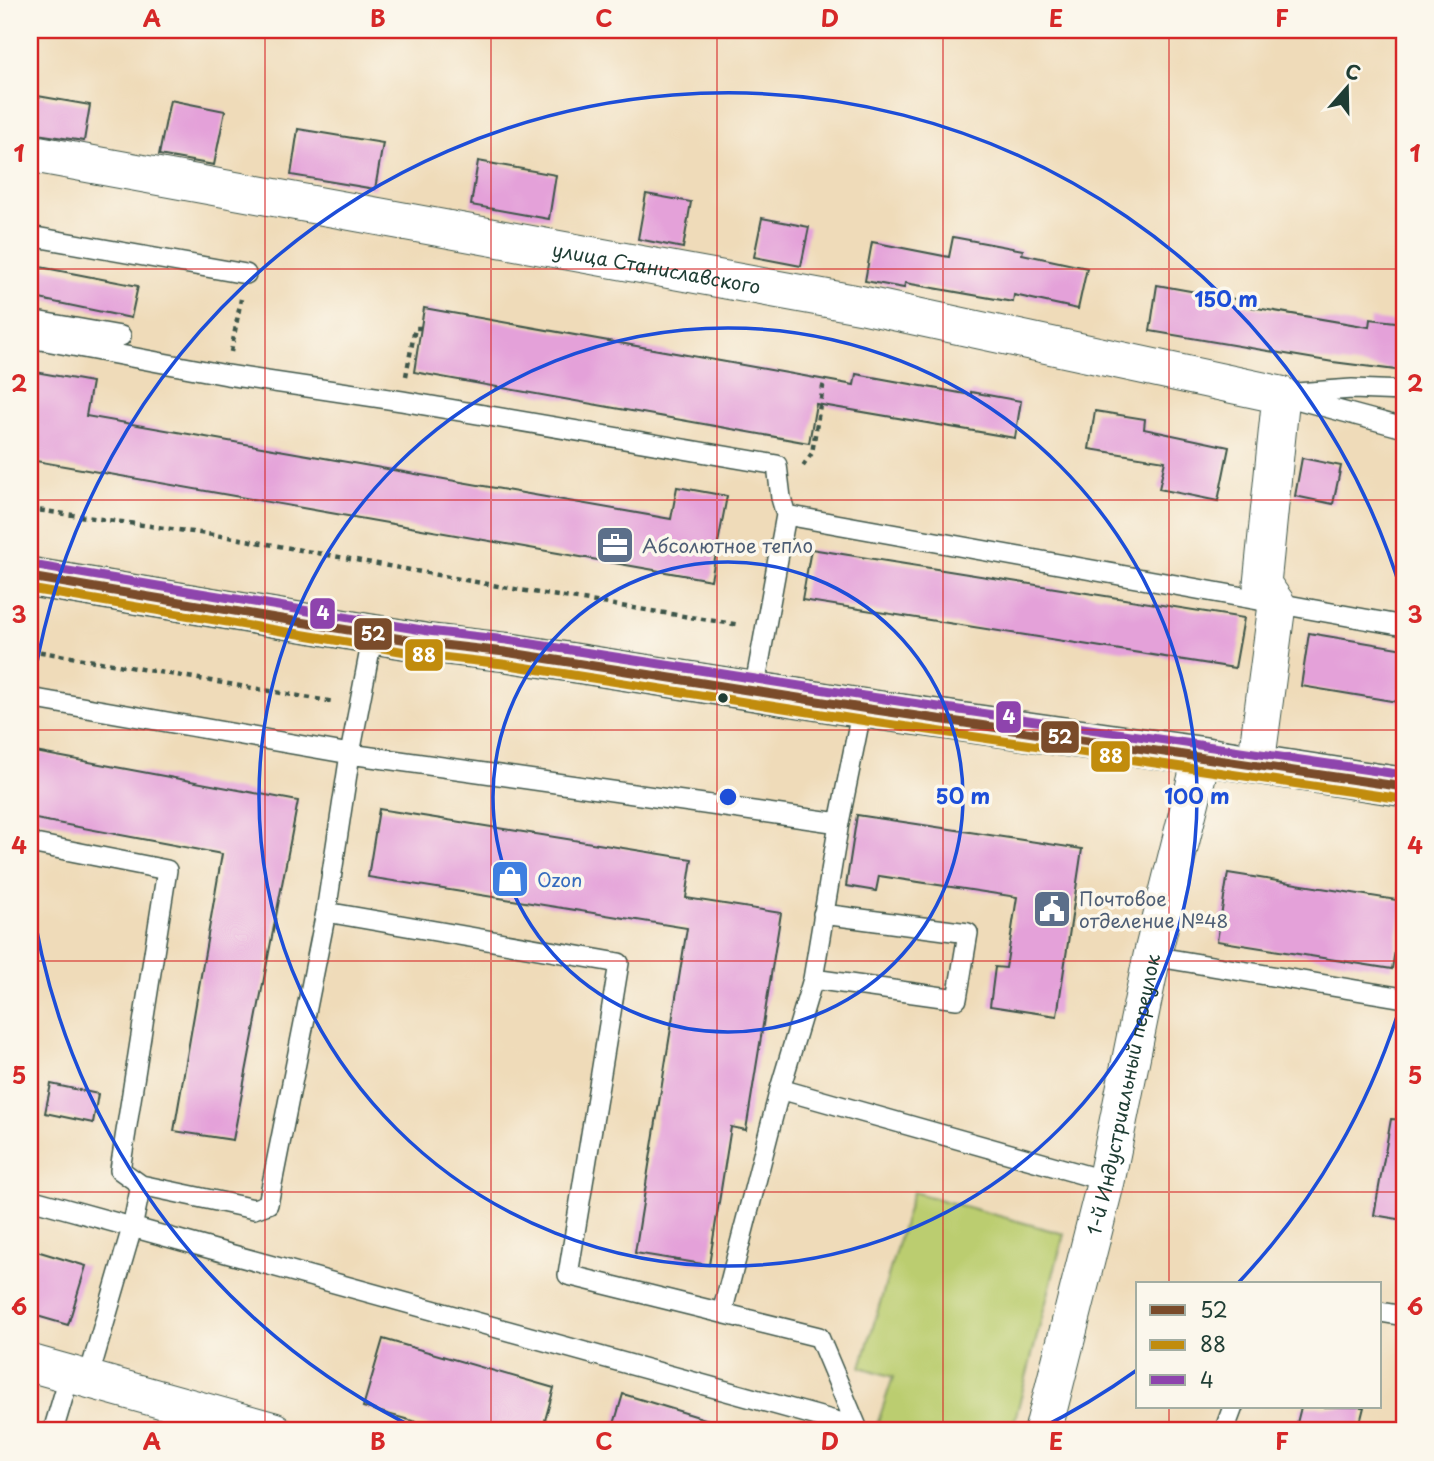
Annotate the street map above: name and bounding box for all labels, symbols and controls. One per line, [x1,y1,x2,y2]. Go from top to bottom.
text: A [143,0,161,35]
text: B [370,0,386,35]
text: C [595,0,613,35]
text: D [821,0,839,35]
text: E [1049,0,1063,35]
text: F [1275,0,1289,35]
north arrow [1312,52,1382,122]
text: С [1342,55,1365,87]
text: 1 [14,135,25,170]
text: 1 [1410,135,1421,170]
street label: улица Станиславского [550,235,763,300]
text: 150 m [1194,282,1258,314]
text: 2 [11,365,27,400]
text: 2 [1407,365,1423,400]
office icon: Абсолютное тепло [594,524,636,566]
place label: Абсолютное тепло [642,531,813,559]
text: 3 [11,596,27,631]
text: 3 [1407,596,1423,631]
line badge: 4 [309,597,336,630]
text: 4 [317,598,330,626]
line badge: 52 [353,617,393,651]
text: 52 [361,619,385,647]
line badge: 88 [404,638,444,672]
text: 88 [412,640,436,668]
unlabelled marker [716,691,730,705]
line badge: 4 [995,700,1022,734]
text: 4 [1003,702,1016,730]
line badge: 52 [1040,720,1080,754]
text: 52 [1048,722,1072,750]
line badge: 88 [1090,740,1131,773]
text: 88 [1099,741,1123,769]
text: 50 m [936,779,990,811]
text: 100 m [1164,779,1230,811]
centre of rings [716,785,740,809]
text: 4 [11,827,27,862]
text: 4 [1407,827,1423,862]
shop icon: Ozon [489,858,531,900]
place label: Ozon [537,865,582,893]
place label: Почтовое отделение №48 [1079,884,1228,934]
public building icon: Почтовое отделение №48 [1031,888,1073,930]
street label: 1-й Индустриальный переулок [1079,951,1166,1238]
text: 5 [12,1057,26,1092]
text: 5 [1408,1057,1422,1092]
legend [1136,1282,1382,1408]
text: 6 [11,1288,27,1323]
text: 6 [1407,1288,1423,1323]
text: 52 [1200,1293,1228,1325]
text: 88 [1200,1327,1226,1359]
text: 4 [1200,1363,1214,1395]
text: A [143,1423,161,1458]
text: B [370,1423,386,1458]
text: C [595,1423,613,1458]
text: D [821,1423,839,1458]
text: E [1049,1423,1063,1458]
text: F [1275,1423,1289,1458]

